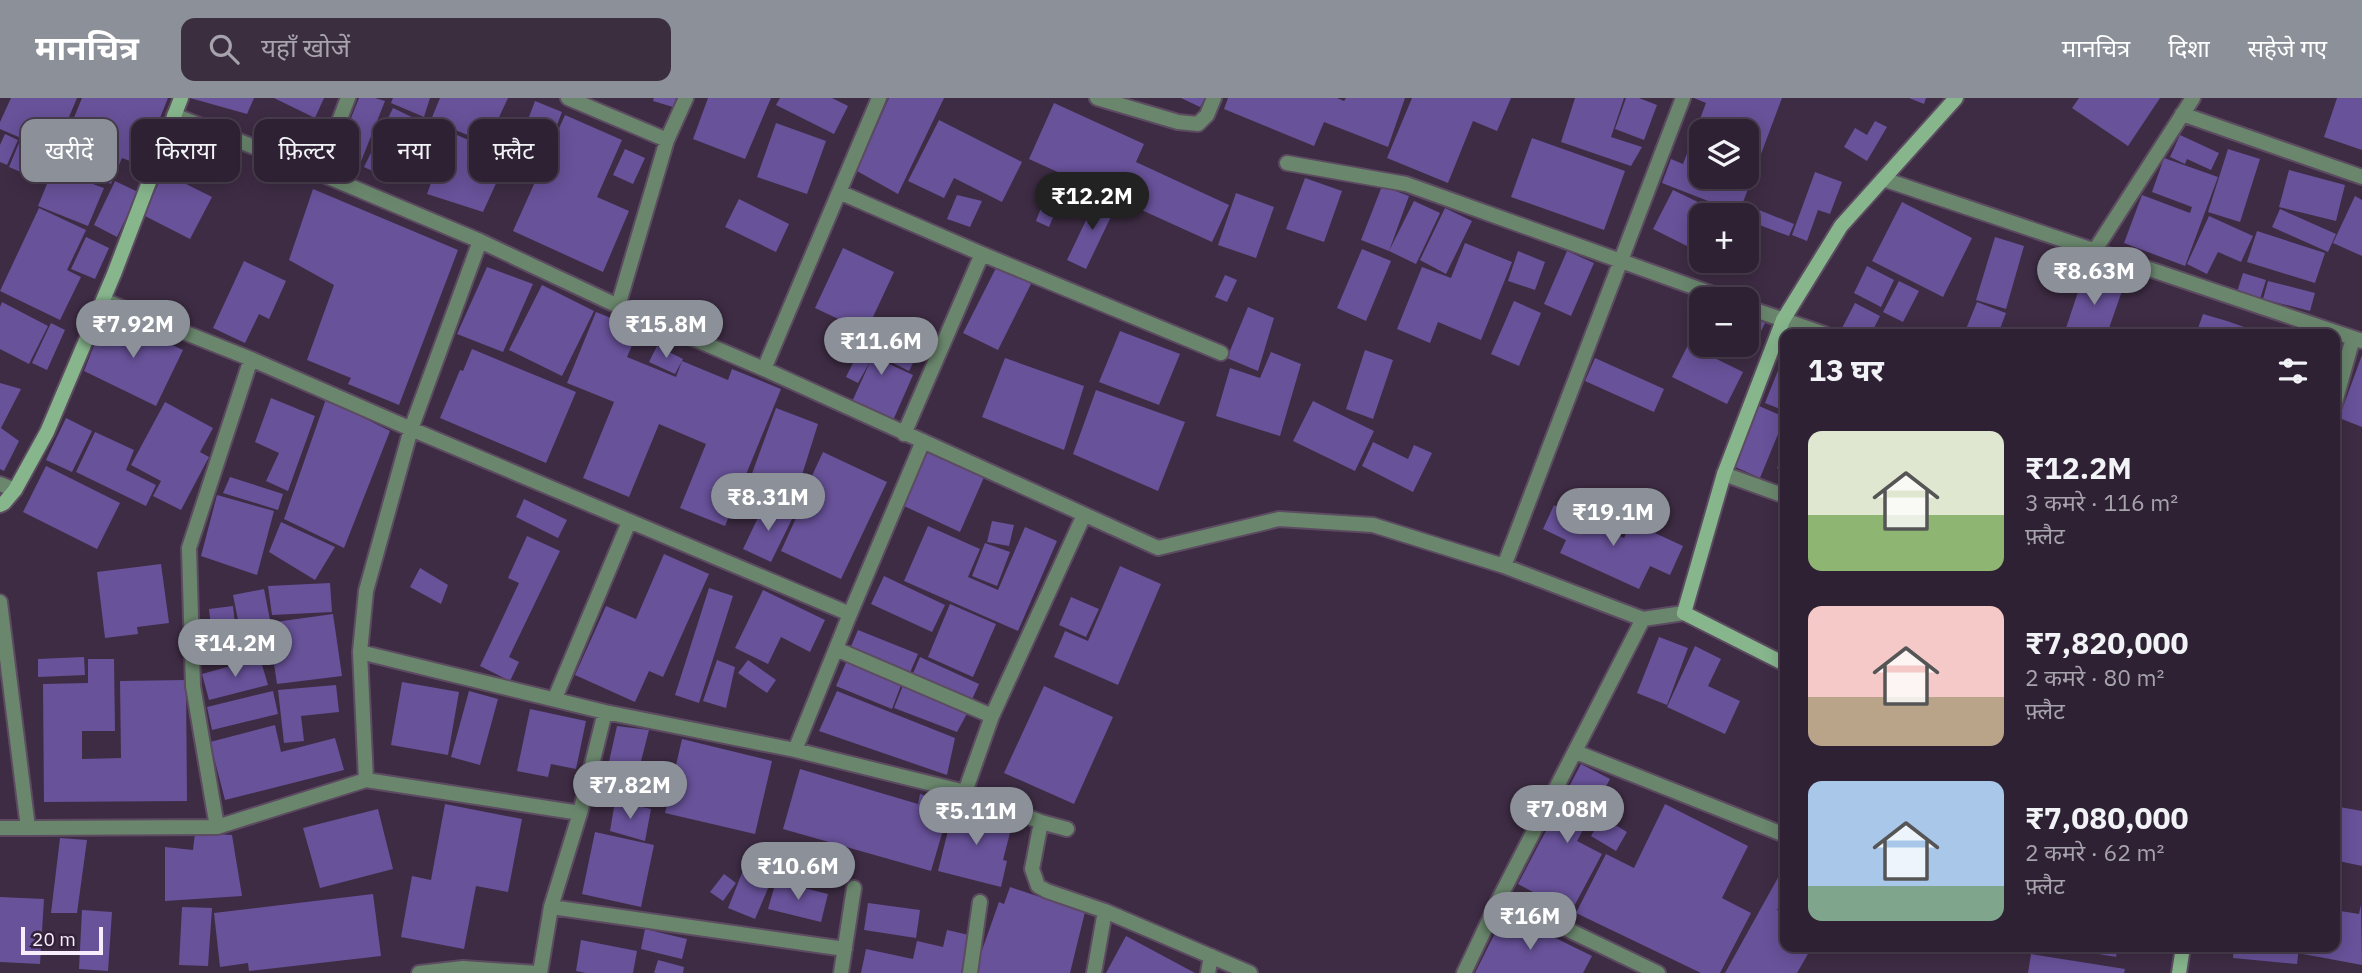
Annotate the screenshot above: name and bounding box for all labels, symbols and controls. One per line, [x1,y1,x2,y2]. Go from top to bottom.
search box [181,18,671,81]
text: मानचित्र [35,26,139,69]
icon: search [205,30,243,68]
text: यहाँ खोजें [261,30,350,64]
text: मानचित्र [2062,32,2130,64]
text: दिशा [2168,32,2210,64]
text: सहेजे गए [2248,32,2327,64]
chip: खरीदें [21,119,117,182]
chip: किराया [131,119,240,182]
chip: फ़िल्टर [254,119,359,182]
chip: नया [373,119,455,182]
chip: फ़्लैट [469,119,558,182]
map controls [1689,119,1759,357]
button: layers [1689,119,1759,189]
pin: ₹12.2M [1035,172,1149,232]
text: ₹12.2M [1051,180,1133,210]
button: + [1689,203,1759,273]
pin: ₹8.63M [2037,248,2151,307]
text: ₹8.63M [2053,255,2135,285]
button: − [1689,287,1759,357]
pin: ₹7.92M [76,300,190,360]
pin: ₹15.8M [609,300,723,360]
text: ₹7.92M [92,308,174,338]
text: ₹15.8M [625,308,707,338]
pin: ₹11.6M [824,317,938,377]
text: ₹11.6M [840,325,922,355]
text: 13 घर [1808,350,1884,389]
icon: filters [2274,352,2312,390]
text: ₹12.2M [2025,448,2132,487]
icon: home [1864,459,1948,543]
pin: ₹8.31M [711,474,825,533]
text: ₹8.31M [727,481,809,511]
text: 3 कमरे · 116 m² [2025,487,2178,517]
pin: ₹19.1M [1556,489,1670,548]
text: ₹19.1M [1572,496,1654,526]
text: फ़्लैट [2025,520,2065,550]
pin: ₹14.2M [178,620,292,679]
text: ₹7,820,000 [2025,623,2188,662]
text: ₹14.2M [194,627,276,657]
icon: home [1864,634,1948,718]
text: 2 कमरे · 80 m² [2025,662,2164,692]
text: फ़्लैट [2025,695,2065,725]
pin: ₹7.82M [573,762,687,821]
text: ₹7.82M [589,769,671,799]
pin: ₹7.08M [1510,786,1624,845]
pin: ₹5.11M [919,788,1033,847]
text: ₹7.08M [1526,793,1608,823]
text: ₹5.11M [935,795,1017,825]
text: ₹7,080,000 [2025,798,2188,837]
icon: home [1864,809,1948,893]
text: 2 कमरे · 62 m² [2025,837,2164,867]
pin: ₹10.6M [741,842,855,902]
text: ₹10.6M [757,850,839,880]
text: फ़्लैट [2025,870,2065,900]
pin: ₹16M [1489,892,1571,952]
text: ₹16M [1500,900,1560,930]
scale bar [21,924,103,956]
text: 20 m [32,927,76,951]

